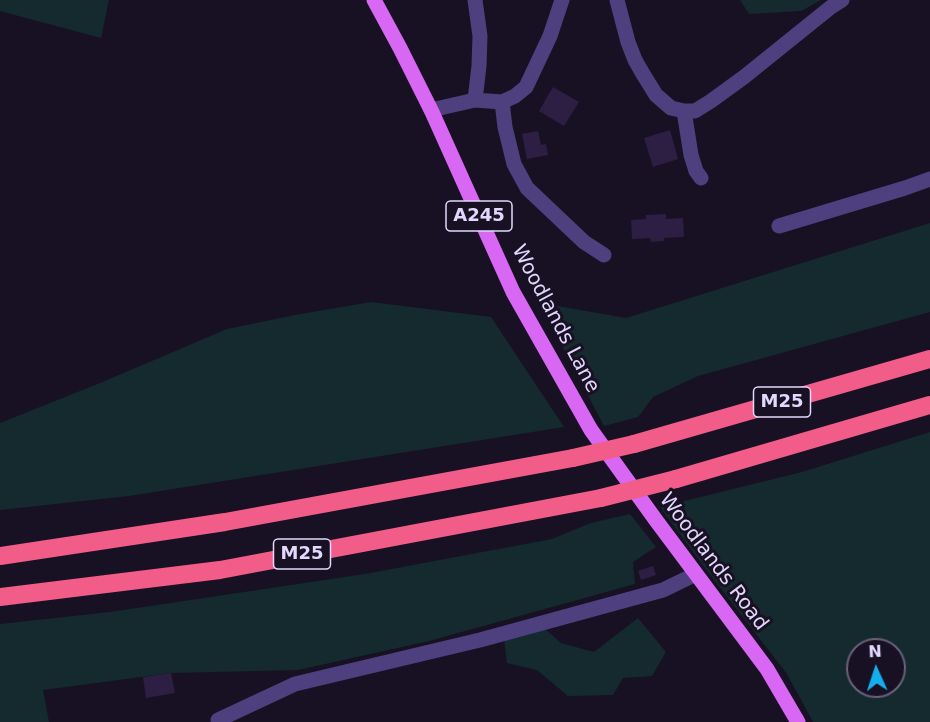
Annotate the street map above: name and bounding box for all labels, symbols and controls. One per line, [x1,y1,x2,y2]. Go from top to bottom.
road number: A245 [446,201,512,231]
street label: Woodlands Lane [506,241,604,397]
road number: M25 [754,387,810,417]
street label: Woodlands Road [653,489,773,635]
road number: M25 [274,539,330,569]
north arrow [846,638,906,698]
text: N [868,642,882,661]

